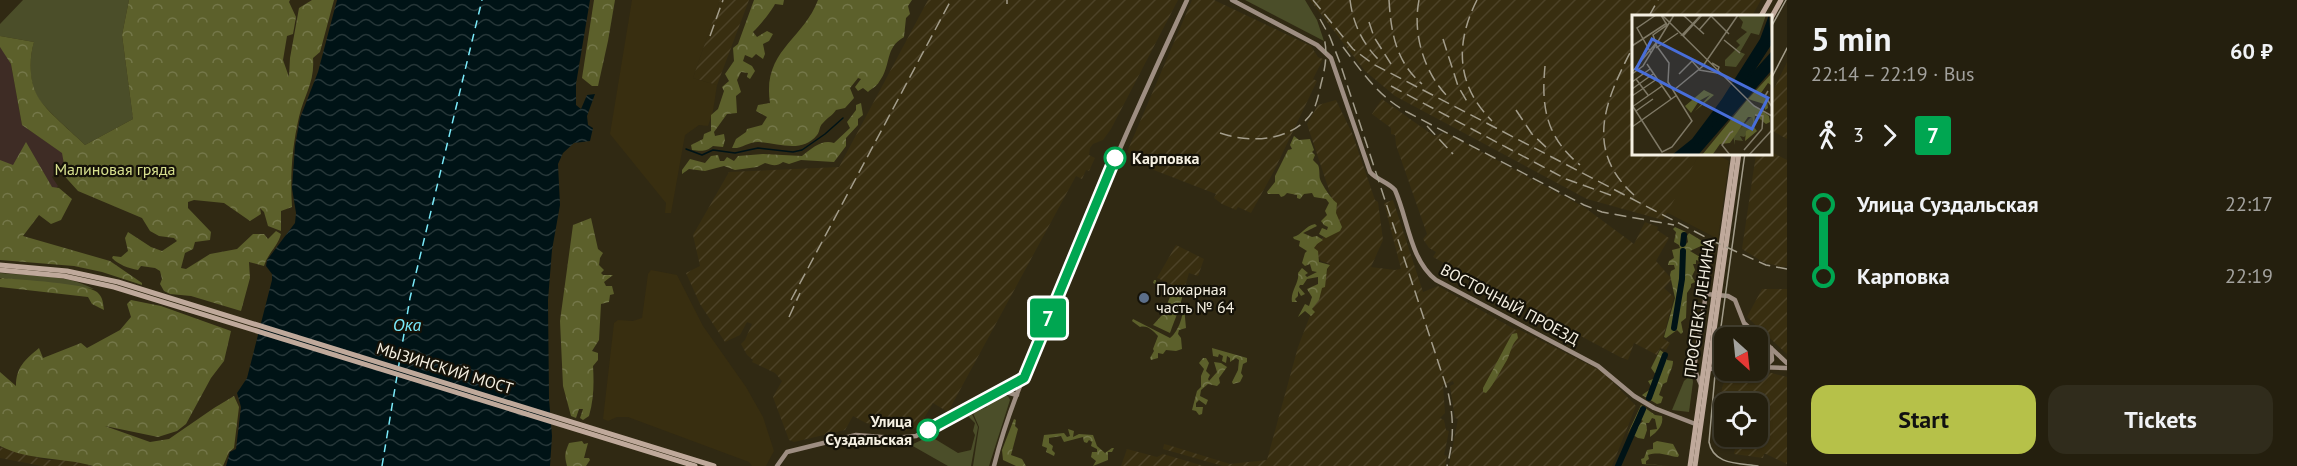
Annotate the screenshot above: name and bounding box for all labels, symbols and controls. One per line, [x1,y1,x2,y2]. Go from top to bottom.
inset map [1632,15,1772,154]
text: 5 min [1811,17,1892,60]
text: 60 ₽ [2230,37,2273,65]
text: 22:14 – 22:19 · Bus [1811,61,1975,87]
icon: walk [1811,119,1844,152]
icon: forward [1873,119,1906,152]
text: 3 [1853,122,1864,148]
text: 7 [1927,122,1939,149]
marker: Карповка [1104,147,1126,169]
place label: Карповка [1132,148,1200,168]
park label: Малиновая гряда [54,159,176,179]
text: Улица Суздальская [1857,190,2039,218]
text: 22:17 [2225,191,2273,217]
street label: ПРОСПЕКТ ЛЕНИНА [1679,236,1719,379]
street label: ВОСТОЧНЫЙ ПРОЕЗД [1437,259,1583,349]
text: Карповка [1857,262,1950,290]
text: 22:19 [2225,263,2273,289]
place label: Пожарная часть № 64 [1156,279,1235,317]
marker: Пожарная часть № 64 [1137,291,1151,305]
line badge: 7 [1028,298,1068,338]
text: 7 [1042,305,1054,332]
water label: Ока [393,313,421,336]
north arrow [1714,327,1768,381]
map controls [1714,327,1768,447]
street label: МЫЗИНСКИЙ МОСТ [374,338,516,398]
button: Start [1811,385,2036,454]
button: Tickets [2048,385,2273,454]
button: locate [1714,393,1768,447]
place label: Улица Суздальская [825,411,912,449]
marker: Улица Суздальская [917,419,939,441]

